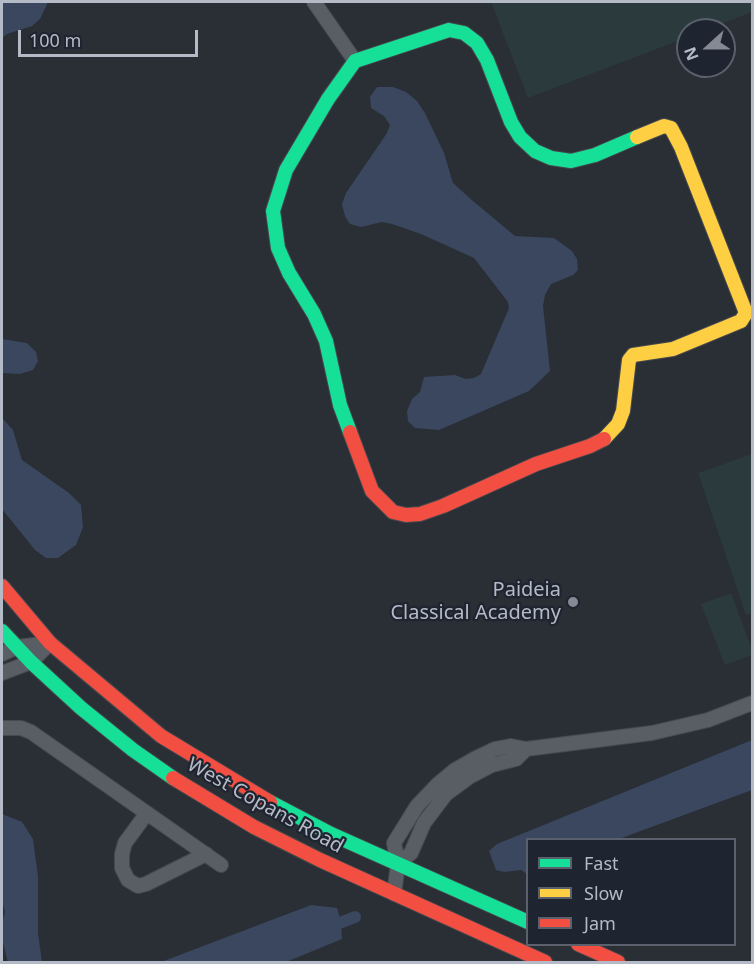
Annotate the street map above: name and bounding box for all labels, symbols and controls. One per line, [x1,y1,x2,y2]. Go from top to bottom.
scale bar [21,18,201,56]
north arrow [676,18,736,78]
text: 100 m [29,28,81,52]
text: N [678,44,704,64]
place label: Paideia Classical Academy [390,578,561,625]
marker: Paideia Classical Academy [566,595,580,609]
street label: West Copans Road [183,753,347,859]
legend [526,838,736,946]
text: Fast [584,851,619,875]
text: Slow [584,881,623,905]
text: Jam [584,911,616,935]

